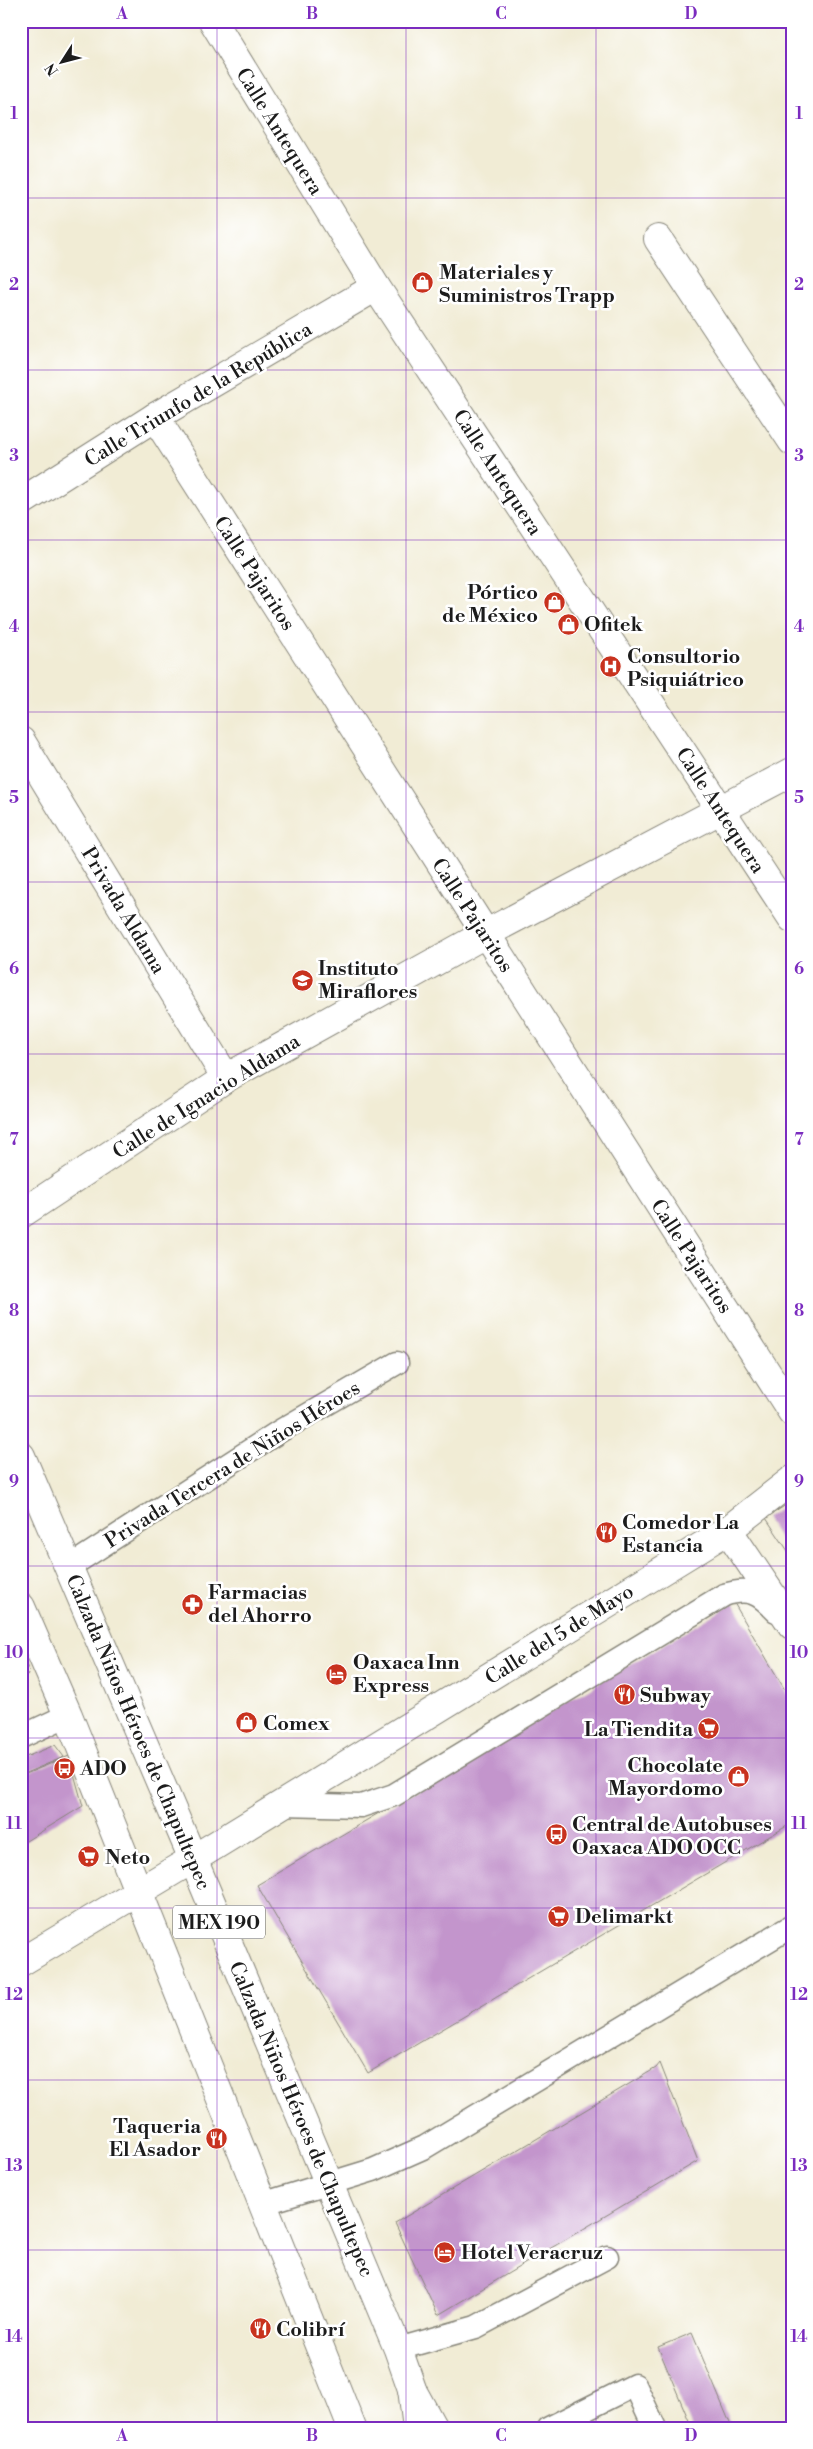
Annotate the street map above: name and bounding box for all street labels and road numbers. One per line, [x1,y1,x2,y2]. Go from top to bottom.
street label: Calle Antequera [230,64,328,201]
street label: Calle Triunfo de la República [81,317,318,473]
street label: Calle Antequera [447,405,547,541]
street label: Calle Pajaritos [207,512,300,636]
street label: Calle Antequera [670,743,770,879]
street label: Privada Aldama [75,843,171,980]
street label: Calle Pajaritos [425,854,518,978]
street label: Calle de Ignacio Aldama [108,1029,306,1165]
street label: Calle Pajaritos [644,1195,737,1319]
street label: Privada Tercera de Niños Héroes [100,1376,365,1554]
street label: Calzada Niños Héroes de Chapultepec [60,1571,216,1894]
street label: Calle del 5 de Mayo [481,1580,639,1691]
road number: MEX 190 [173,1905,265,1938]
street label: Calzada Niños Héroes de Chapultepec [223,1958,379,2281]

